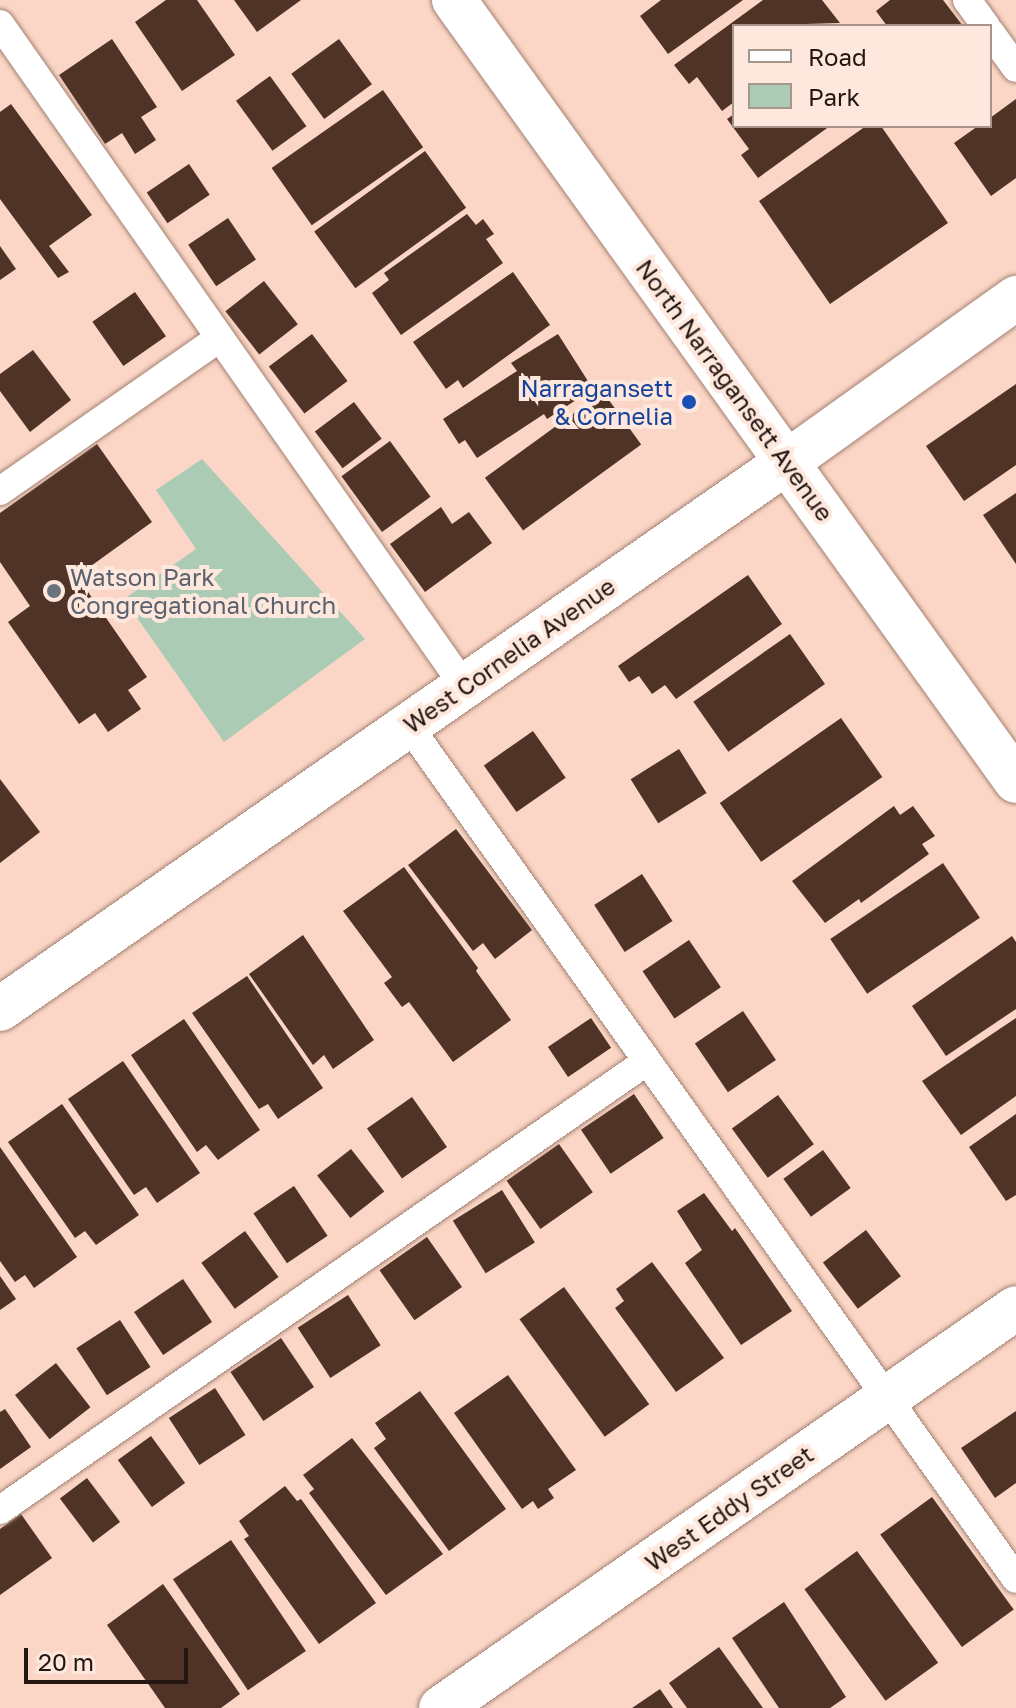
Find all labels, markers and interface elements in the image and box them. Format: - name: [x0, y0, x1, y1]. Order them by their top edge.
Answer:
- legend: [732, 24, 992, 128]
- text: Road: [808, 42, 867, 71]
- text: Park: [808, 82, 860, 111]
- street label: North Narragansett Avenue: [630, 254, 840, 526]
- place label: Narragansett & Cornelia: [520, 374, 673, 430]
- marker: Narragansett & Cornelia: [680, 393, 698, 411]
- place label: Watson Park Congregational Church: [70, 563, 336, 619]
- street label: West Cornelia Avenue: [398, 571, 620, 739]
- marker: Watson Park Congregational Church: [45, 582, 63, 600]
- street label: West Eddy Street: [639, 1439, 819, 1577]
- scale bar: [28, 1632, 192, 1682]
- text: 20 m: [38, 1647, 94, 1676]

